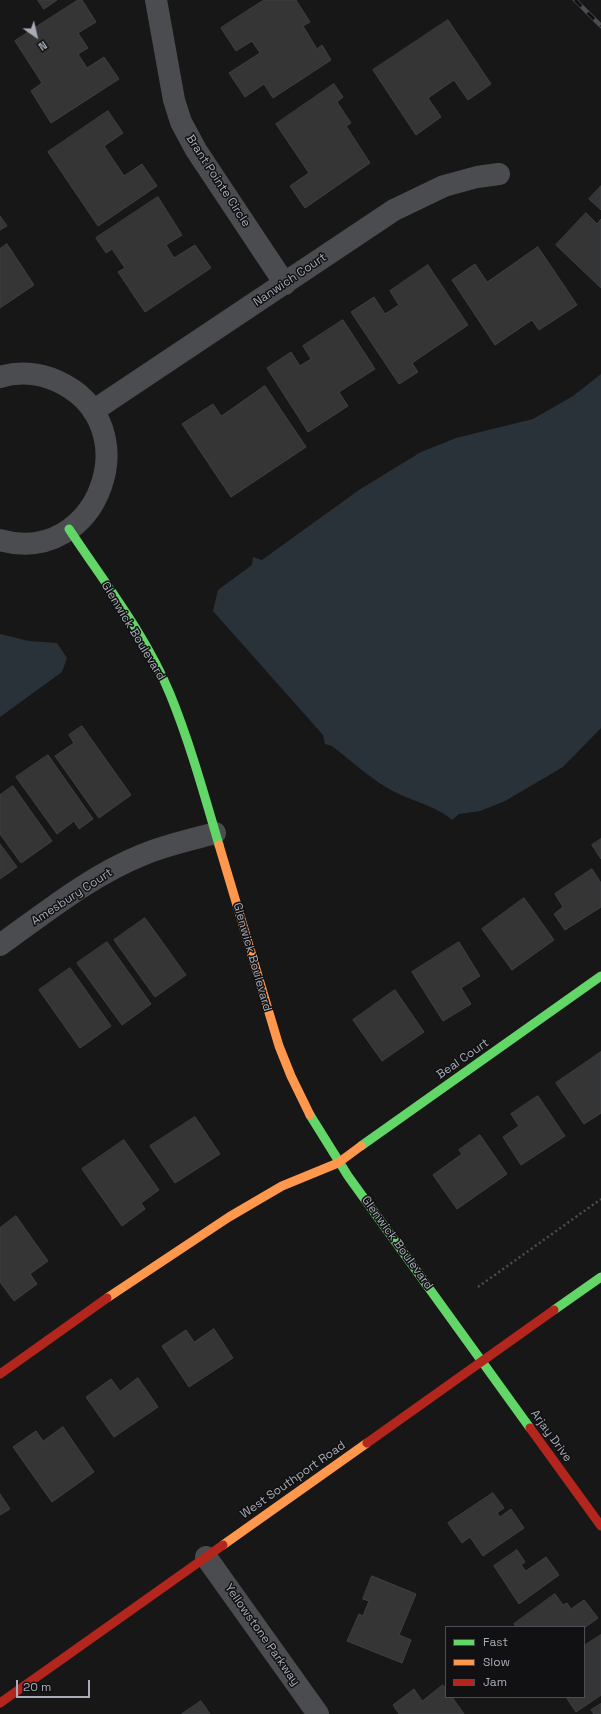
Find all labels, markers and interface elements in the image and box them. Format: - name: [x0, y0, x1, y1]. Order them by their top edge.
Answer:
- north arrow: [16, 16, 56, 56]
- text: N: [36, 38, 50, 54]
- street label: Brant Pointe Circle: [183, 132, 253, 230]
- street label: Nanwich Court: [251, 250, 329, 310]
- street label: Glenwick Boulevard: [98, 579, 168, 683]
- street label: Amesbury Court: [29, 865, 115, 929]
- street label: Glenwick Boulevard: [230, 901, 274, 1013]
- street label: Beal Court: [434, 1036, 492, 1082]
- street label: Glenwick Boulevard: [358, 1193, 436, 1293]
- street label: Arjay Drive: [527, 1407, 575, 1465]
- street label: West Southport Road: [238, 1438, 348, 1522]
- street label: Yellowstone Parkway: [221, 1581, 303, 1689]
- legend: [445, 1626, 585, 1698]
- text: Fast: [483, 1634, 508, 1650]
- text: Slow: [483, 1654, 510, 1670]
- scale bar: [18, 1672, 92, 1698]
- text: Jam: [483, 1674, 507, 1690]
- text: 20 m: [23, 1679, 51, 1695]

